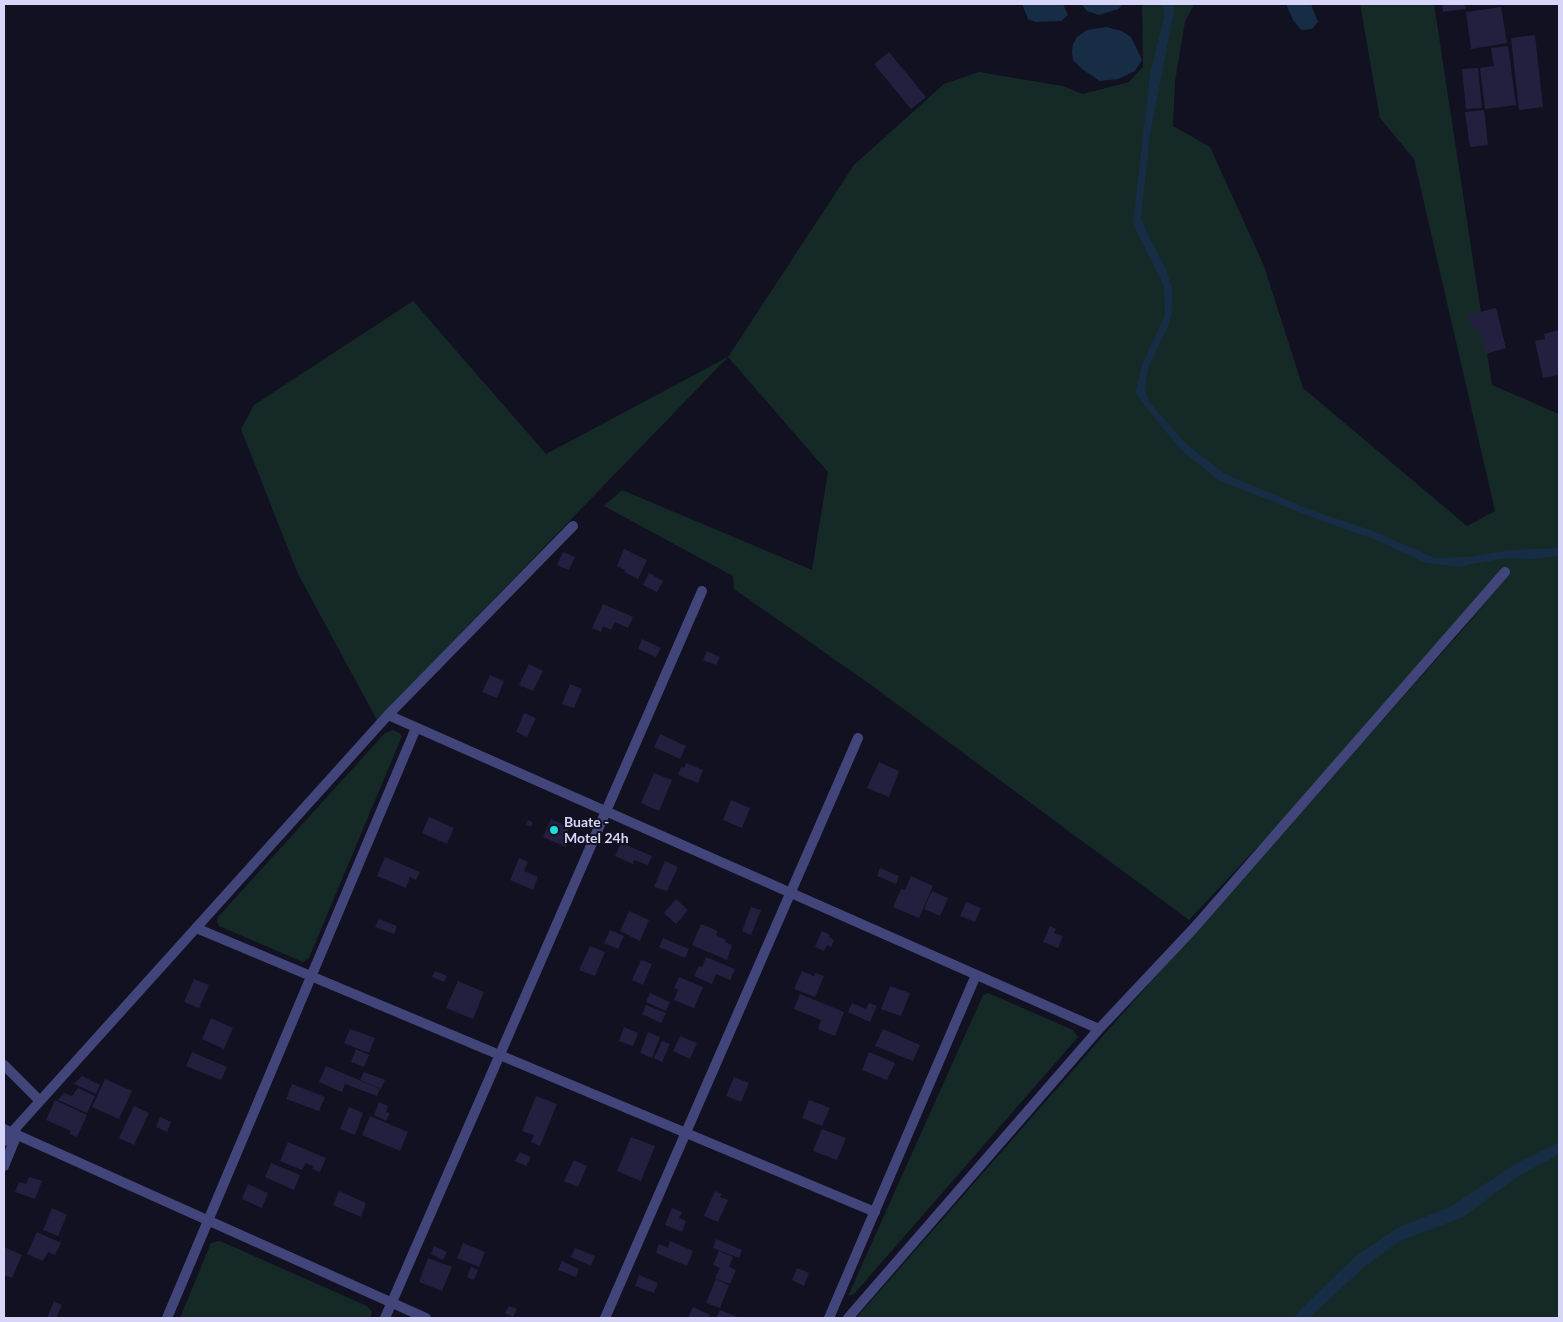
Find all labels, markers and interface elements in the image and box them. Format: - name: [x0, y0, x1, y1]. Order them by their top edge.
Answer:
- place label: Buate - Motel 24h: [564, 814, 629, 846]
- marker: Buate - Motel 24h: [548, 824, 560, 836]

